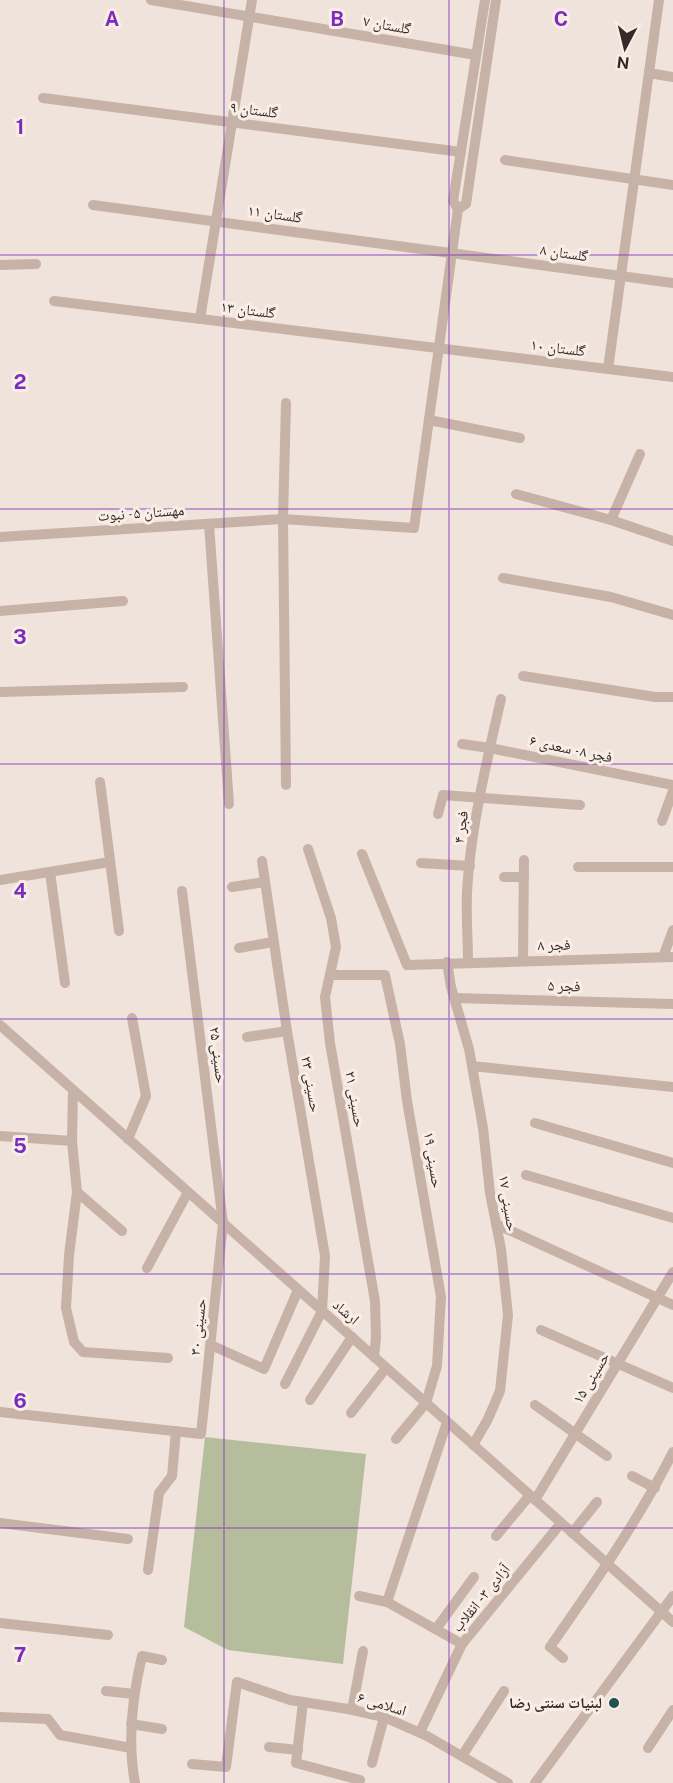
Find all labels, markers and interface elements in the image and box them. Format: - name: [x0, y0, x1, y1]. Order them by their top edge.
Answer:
- text: A: [105, 7, 119, 31]
- text: B: [330, 7, 344, 31]
- text: C: [554, 7, 568, 31]
- street label: گلستان ۷: [362, 12, 413, 39]
- north arrow: [595, 18, 655, 78]
- text: N: [616, 52, 631, 73]
- street label: گلستان ۹: [229, 98, 279, 123]
- text: 1: [16, 115, 24, 139]
- street label: گلستان ۱۱: [246, 201, 304, 228]
- street label: گلستان ۸: [539, 241, 589, 266]
- street label: گلستان ۱۳: [220, 298, 277, 323]
- street label: گلستان ۱۰: [530, 336, 587, 361]
- text: 2: [14, 370, 26, 394]
- street label: مهستان ۵ - نبوت: [97, 501, 185, 526]
- text: 3: [13, 625, 27, 649]
- street label: فجر ۸ - سعدی ۶: [528, 731, 614, 768]
- street label: فجر ۴: [450, 810, 472, 844]
- text: 4: [13, 879, 27, 903]
- street label: فجر ۸: [537, 936, 571, 954]
- street label: فجر ۵: [547, 976, 581, 996]
- street label: حسینی ۲۵: [205, 1026, 230, 1085]
- street label: حسینی ۲۳: [296, 1055, 325, 1114]
- street label: حسینی ۲۱: [340, 1070, 369, 1129]
- street label: حسینی ۱۹: [419, 1131, 446, 1190]
- text: 5: [13, 1134, 27, 1158]
- street label: حسینی ۱۷: [494, 1174, 521, 1233]
- street label: ارشاد: [329, 1296, 363, 1328]
- street label: حسینی ۳۰: [186, 1297, 211, 1356]
- street label: حسینی ۱۵: [569, 1349, 614, 1407]
- text: 6: [13, 1389, 27, 1413]
- street label: آزادی ۳ - انقلاب: [448, 1560, 515, 1636]
- text: 7: [14, 1643, 26, 1667]
- street label: اسلامی ۶: [355, 1688, 409, 1721]
- place label: لبنیات سنتی رضا: [509, 1694, 602, 1712]
- marker: لبنیات سنتی رضا: [607, 1696, 621, 1710]

